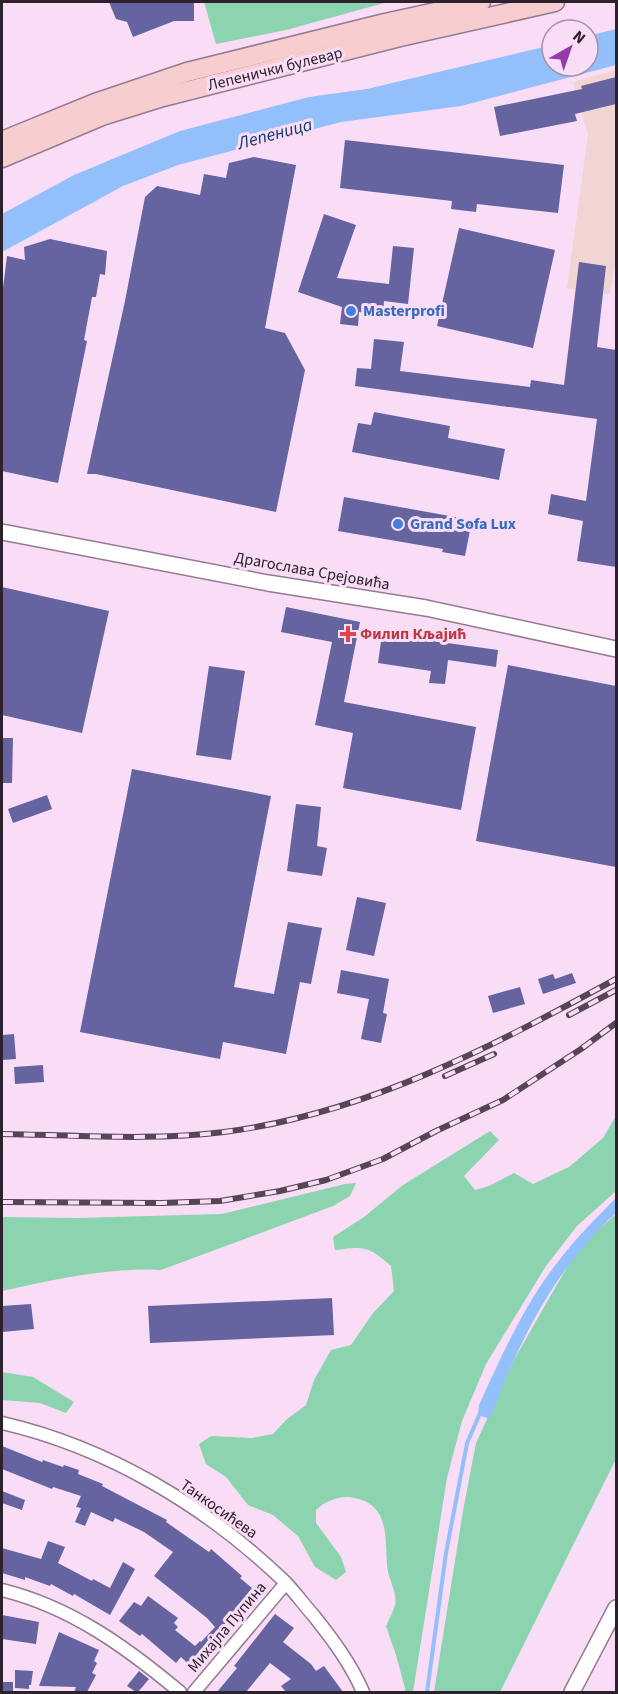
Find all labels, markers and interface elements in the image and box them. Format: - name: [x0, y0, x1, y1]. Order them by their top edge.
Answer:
- north arrow: [540, 18, 600, 78]
- text: N: [568, 25, 590, 49]
- street label: Лепенички булевар: [205, 42, 345, 96]
- water label: Лепеница: [234, 112, 315, 156]
- place label: Masterprofi: [363, 300, 445, 322]
- marker: Masterprofi: [344, 304, 358, 318]
- place label: Grand Sofa Lux: [410, 513, 516, 535]
- marker: Grand Sofa Lux: [391, 517, 405, 531]
- street label: Драгослава Срејовића: [232, 546, 392, 596]
- place label: Филип Кљајић: [360, 623, 466, 645]
- marker: Филип Кљајић: [341, 627, 355, 641]
- street label: Танкосићева: [176, 1474, 262, 1544]
- street label: Михајла Пупина: [183, 1577, 271, 1677]

